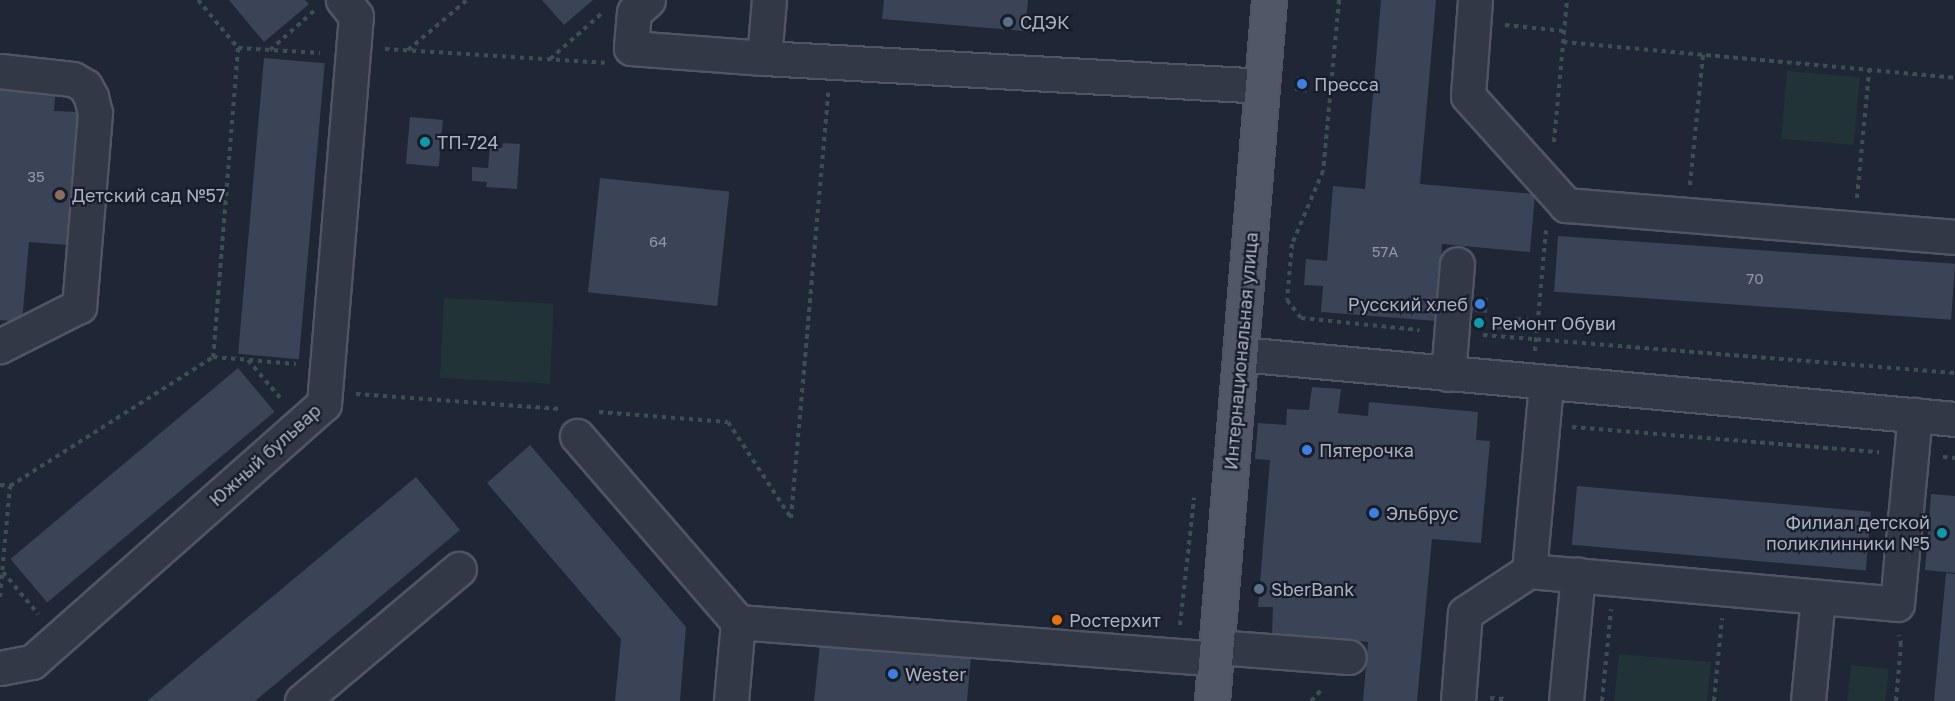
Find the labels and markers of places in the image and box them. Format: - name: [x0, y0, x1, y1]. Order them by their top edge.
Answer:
- place label: СДЭК: [1020, 11, 1069, 33]
- marker: СДЭК: [1001, 15, 1015, 29]
- place label: Пресса: [1314, 73, 1379, 95]
- marker: Пресса: [1295, 77, 1309, 91]
- place label: ТП-724: [437, 131, 498, 153]
- marker: ТП-724: [418, 135, 432, 149]
- place label: Детский сад №57: [72, 184, 226, 206]
- marker: Детский сад №57: [53, 188, 67, 202]
- place label: Русский хлеб: [1348, 293, 1468, 315]
- marker: Русский хлеб: [1473, 297, 1487, 311]
- place label: Ремонт Обуви: [1491, 312, 1616, 334]
- marker: Ремонт Обуви: [1472, 316, 1486, 330]
- place label: Пятерочка: [1319, 439, 1414, 461]
- marker: Пятерочка: [1300, 443, 1314, 457]
- place label: Эльбрус: [1386, 502, 1459, 524]
- marker: Эльбрус: [1367, 506, 1381, 520]
- place label: Филиал детской поликлинники №5: [1766, 512, 1930, 554]
- marker: Филиал детской поликлинники №5: [1935, 526, 1949, 540]
- place label: SberBank: [1271, 578, 1355, 600]
- marker: SberBank: [1252, 582, 1266, 596]
- place label: Ростерхит: [1069, 609, 1161, 631]
- marker: Ростерхит: [1050, 613, 1064, 627]
- place label: Wester: [905, 663, 966, 685]
- marker: Wester: [886, 667, 900, 681]

